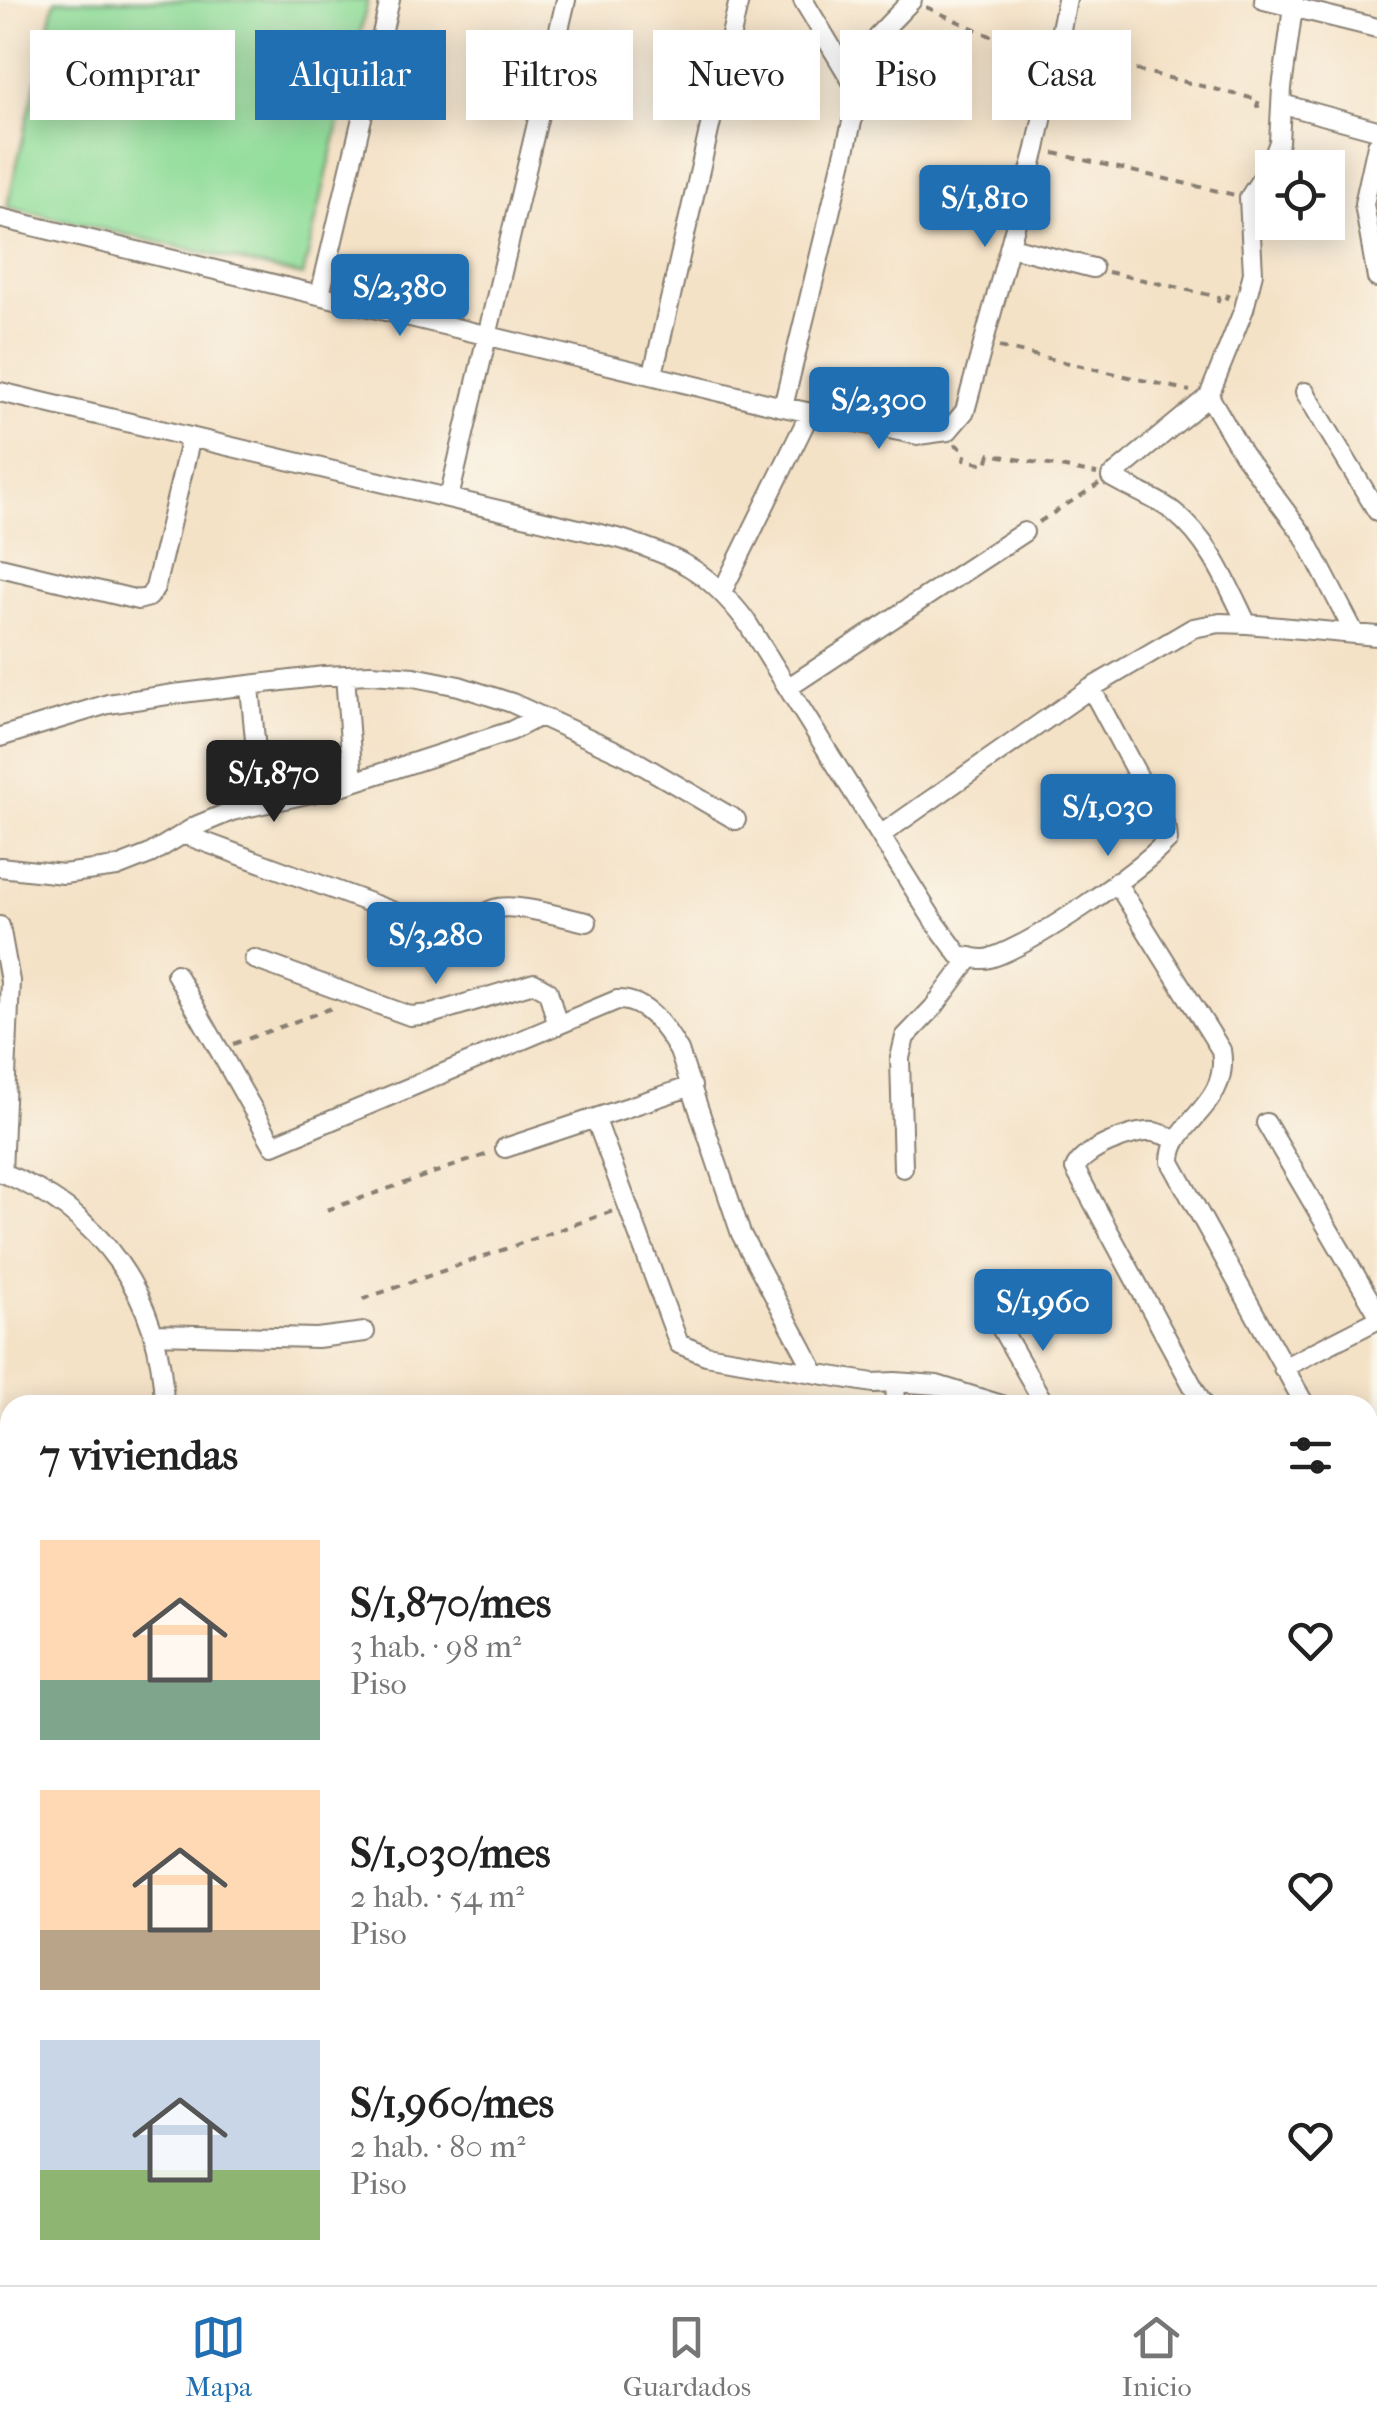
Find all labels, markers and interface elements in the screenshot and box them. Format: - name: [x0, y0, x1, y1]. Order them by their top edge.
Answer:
- chip: Comprar: [30, 30, 235, 120]
- chip: Alquilar: [255, 30, 446, 120]
- chip: Filtros: [466, 30, 633, 120]
- chip: Nuevo: [653, 30, 820, 120]
- chip: Piso: [840, 30, 972, 120]
- chip: Casa: [992, 30, 1131, 120]
- map controls: [1255, 150, 1345, 240]
- button: locate: [1255, 150, 1345, 240]
- pin: S/1,810: [893, 165, 1077, 250]
- text: S/1,810: [941, 179, 1029, 216]
- pin: S/2,380: [308, 254, 492, 339]
- text: S/2,380: [353, 268, 447, 305]
- pin: S/2,300: [787, 367, 971, 452]
- text: S/2,300: [831, 381, 927, 418]
- pin: S/1,870: [182, 740, 366, 825]
- text: S/1,870: [228, 754, 320, 791]
- pin: S/1,030: [1016, 774, 1200, 859]
- text: S/1,030: [1063, 788, 1153, 825]
- pin: S/3,280: [344, 902, 528, 987]
- text: S/3,280: [389, 916, 483, 953]
- pin: S/1,960: [951, 1269, 1135, 1354]
- text: S/1,960: [996, 1283, 1090, 1320]
- icon: filters: [1283, 1428, 1338, 1483]
- text: 7 viviendas: [40, 1431, 238, 1480]
- text: S/1,870/mes: [350, 1579, 551, 1628]
- icon: home: [120, 1580, 240, 1700]
- icon: heart: [1283, 1613, 1338, 1668]
- text: 3 hab. · 98 m²: [350, 1628, 521, 1665]
- text: Piso: [350, 1665, 407, 1702]
- text: S/1,030/mes: [350, 1829, 550, 1878]
- icon: home: [120, 1830, 240, 1950]
- icon: heart: [1283, 1863, 1338, 1918]
- text: 2 hab. · 54 m²: [350, 1878, 524, 1915]
- text: Piso: [350, 1915, 407, 1952]
- text: S/1,960/mes: [350, 2079, 554, 2128]
- icon: home: [120, 2080, 240, 2200]
- icon: heart: [1283, 2113, 1338, 2168]
- text: 2 hab. · 80 m²: [350, 2128, 525, 2165]
- text: Piso: [350, 2165, 407, 2202]
- tab: Mapa: [185, 2310, 252, 2403]
- tab: Guardados: [623, 2310, 751, 2403]
- tab: Inicio: [1122, 2310, 1192, 2403]

